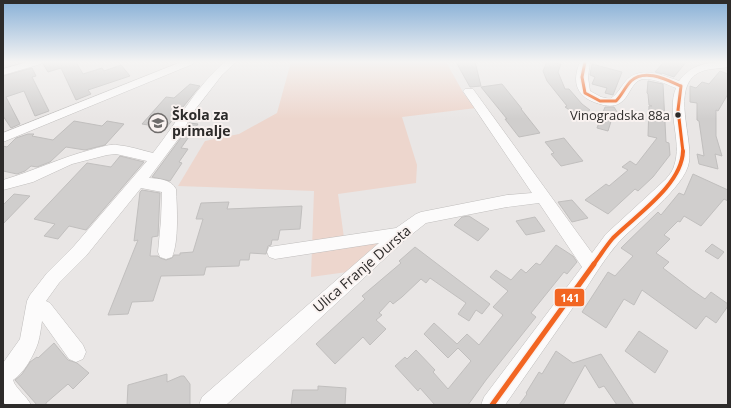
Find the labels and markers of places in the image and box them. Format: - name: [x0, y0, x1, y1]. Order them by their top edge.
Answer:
- place label: Škola za primalje: [172, 105, 231, 140]
- place label: Vinogradska 88a: [570, 106, 670, 124]
- marker: Vinogradska 88a: [673, 110, 683, 120]
- school or university icon: Škola za primalje: [147, 112, 169, 134]

